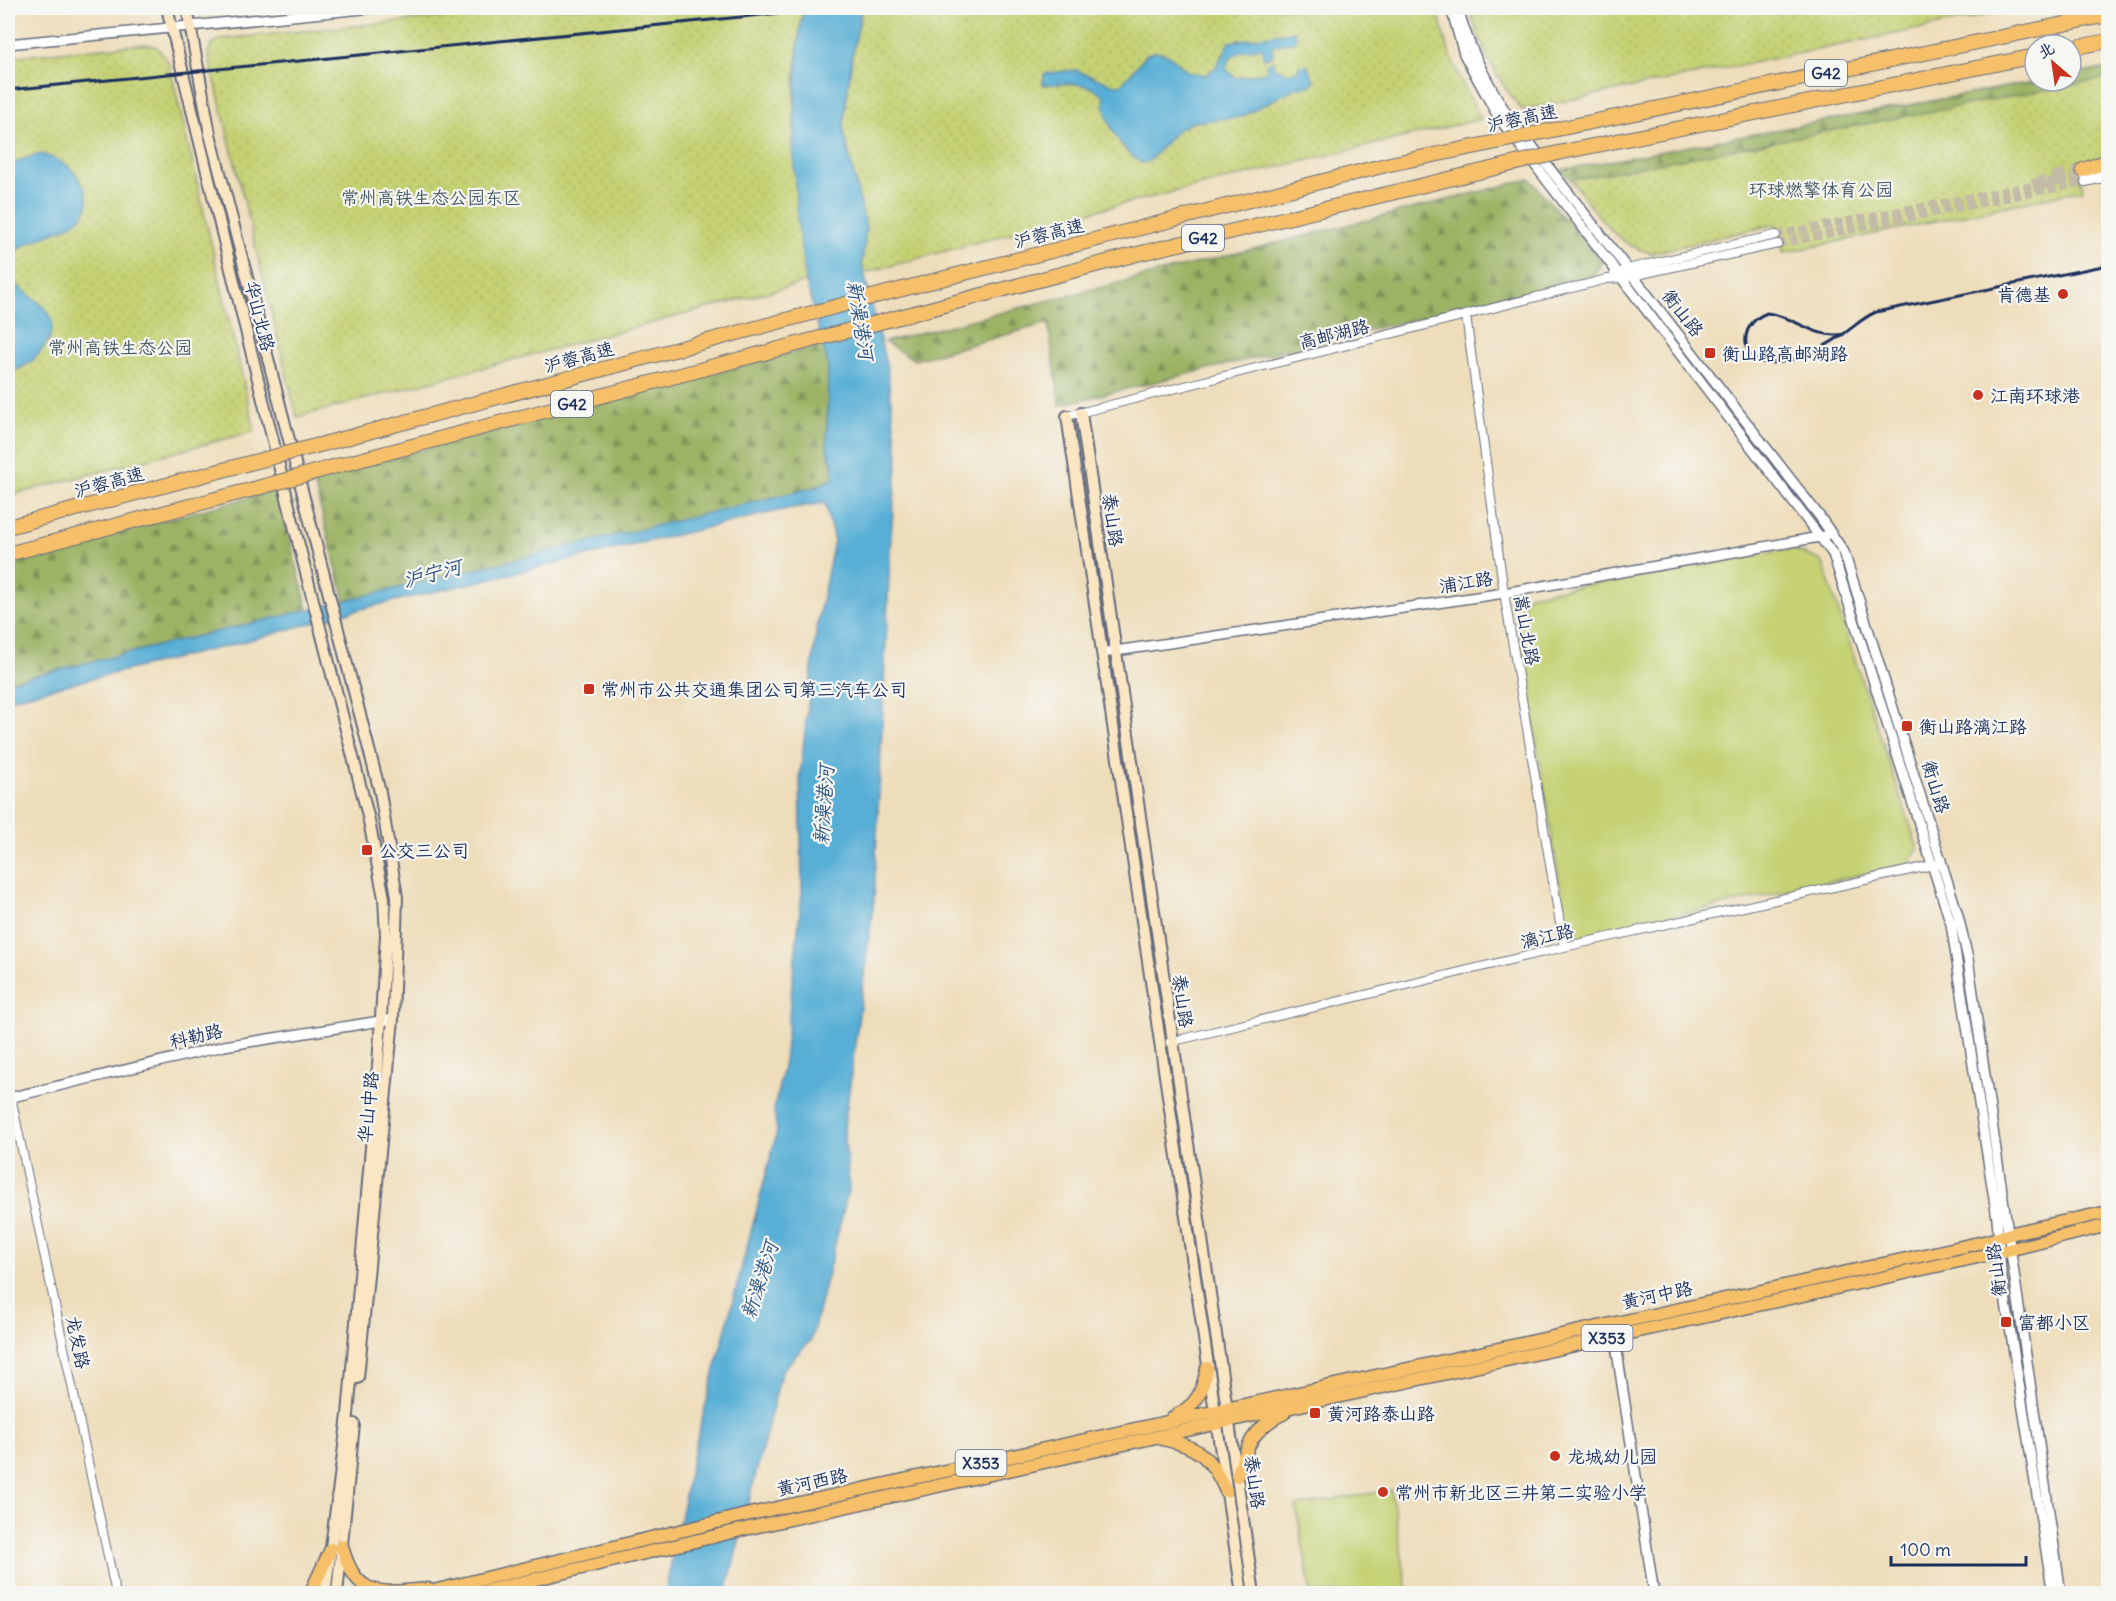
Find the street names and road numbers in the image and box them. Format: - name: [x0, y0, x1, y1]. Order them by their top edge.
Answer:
- road number: G42: [1805, 60, 1847, 86]
- street label: 沪蓉高速: [1484, 99, 1560, 137]
- street label: 沪蓉高速: [1011, 213, 1087, 253]
- road number: G42: [1182, 225, 1224, 251]
- street label: 华山北路: [240, 278, 280, 354]
- street label: 衡山路: [1657, 285, 1709, 341]
- street label: 高邮湖路: [1296, 314, 1372, 354]
- street label: 沪蓉高速: [541, 337, 617, 377]
- road number: G42: [551, 391, 593, 417]
- street label: 沪蓉高速: [71, 462, 147, 502]
- street label: 泰山路: [1098, 492, 1128, 548]
- street label: 浦江路: [1438, 566, 1494, 598]
- street label: 嵩山北路: [1509, 593, 1545, 667]
- street label: 衡山路: [1917, 758, 1955, 816]
- street label: 漓江路: [1518, 919, 1576, 953]
- street label: 泰山路: [1168, 973, 1198, 1029]
- street label: 科勒路: [167, 1019, 225, 1053]
- street label: 华山中路: [353, 1070, 383, 1144]
- street label: 衡山路: [1981, 1242, 2011, 1298]
- street label: 黄河中路: [1619, 1276, 1695, 1314]
- street label: 龙发路: [61, 1313, 95, 1371]
- road number: X353: [1582, 1325, 1632, 1351]
- road number: X353: [956, 1450, 1006, 1476]
- street label: 泰山路: [1240, 1454, 1270, 1510]
- street label: 黄河西路: [774, 1463, 850, 1501]

